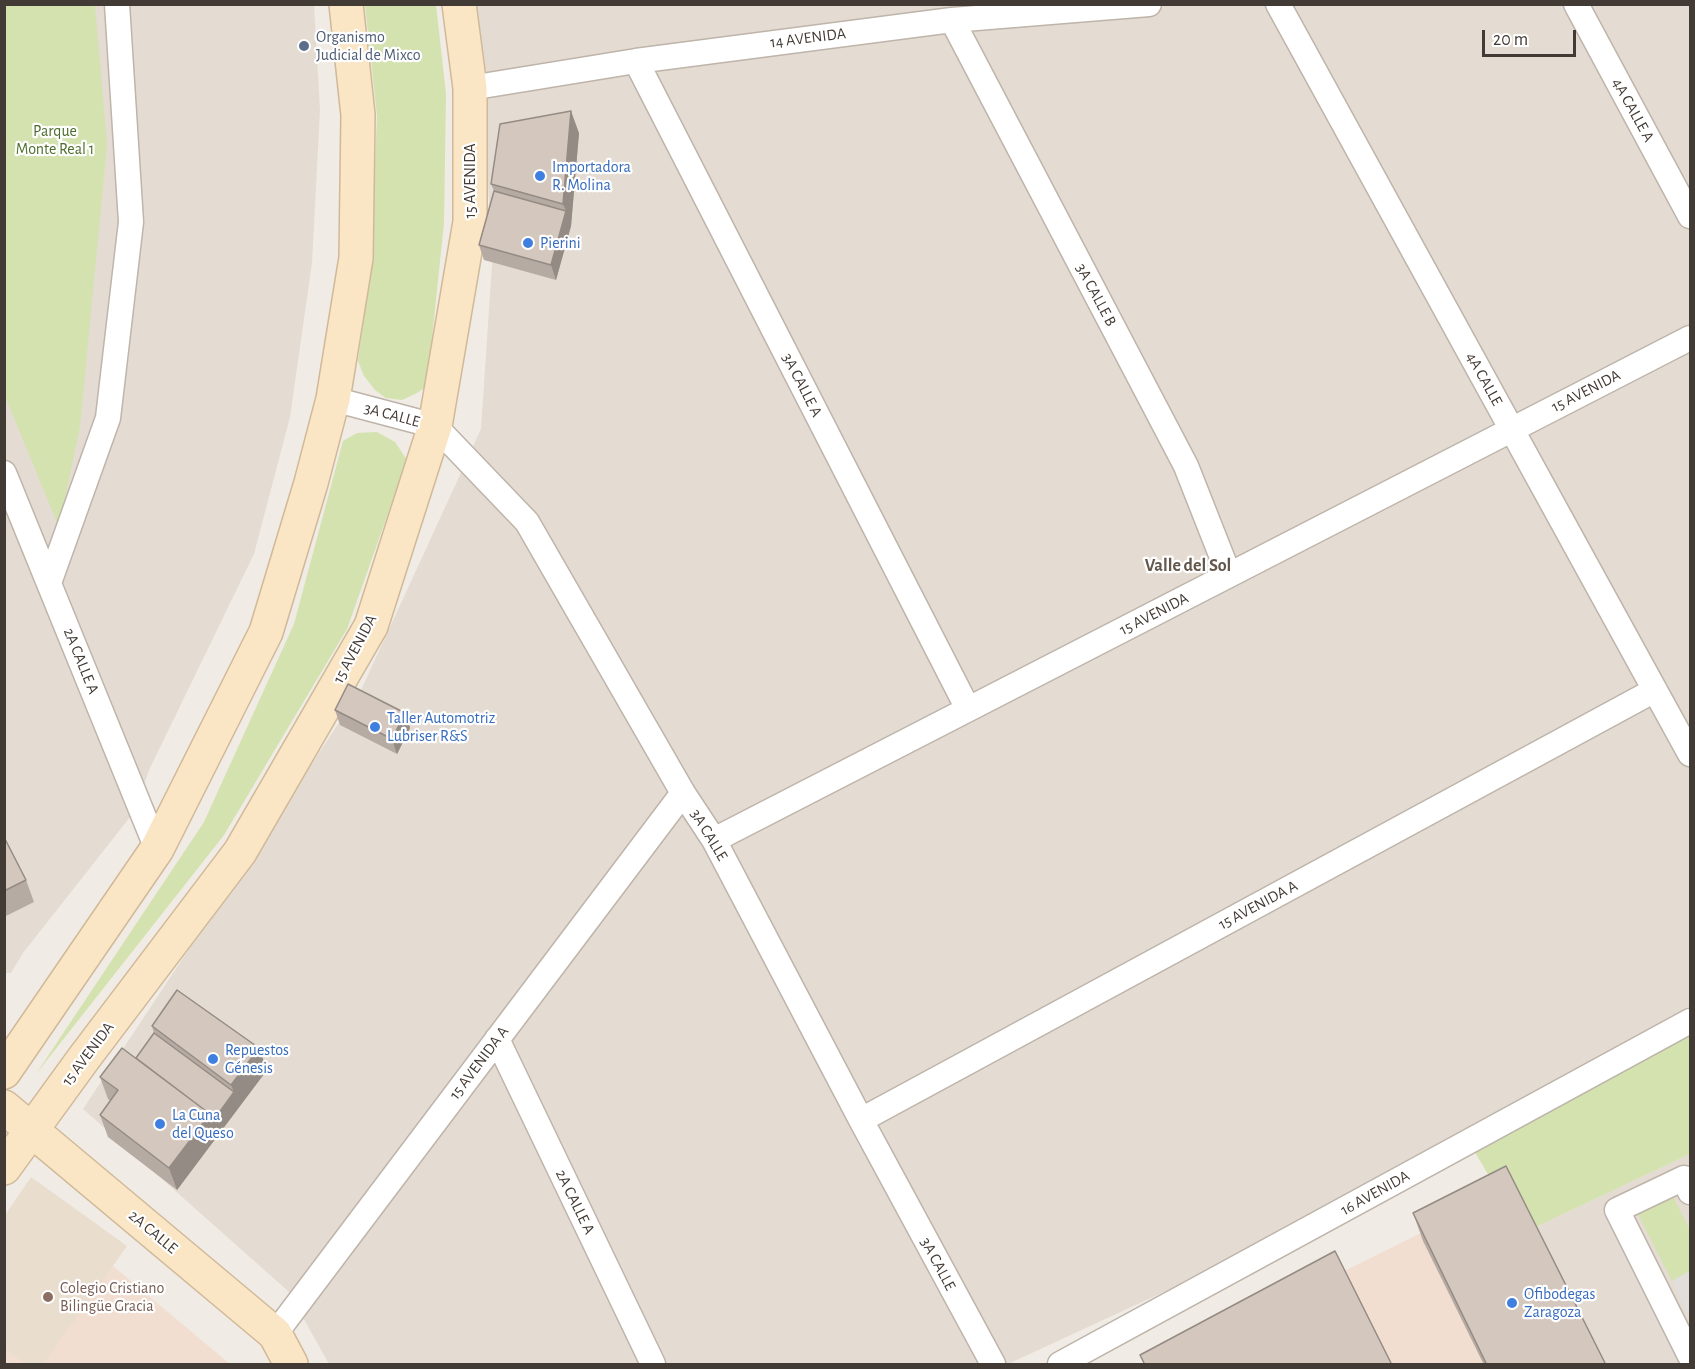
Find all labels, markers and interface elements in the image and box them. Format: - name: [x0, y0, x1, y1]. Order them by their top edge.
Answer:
- scale bar: [1485, 18, 1580, 56]
- street label: 14 AVENIDA: [769, 24, 847, 52]
- place label: Organismo Judicial de Mixco: [316, 27, 421, 65]
- text: 20 m: [1493, 31, 1528, 49]
- marker: Organismo Judicial de Mixco: [297, 39, 311, 53]
- street label: 4A CALLE A: [1608, 75, 1658, 145]
- park label: Parque Monte Real 1: [16, 121, 94, 159]
- street label: 15 AVENIDA: [460, 143, 480, 219]
- place label: Importadora R. Molina: [552, 157, 631, 195]
- marker: Importadora R. Molina: [533, 169, 547, 183]
- place label: Pierini: [540, 233, 581, 253]
- marker: Pierini: [521, 236, 535, 250]
- street label: 3A CALLE B: [1071, 260, 1121, 330]
- street label: 4A CALLE: [1462, 349, 1506, 409]
- street label: 3A CALLE A: [778, 350, 826, 420]
- street label: 15 AVENIDA: [1548, 365, 1624, 417]
- street label: 3A CALLE: [362, 398, 422, 432]
- district label: Valle del Sol: [1145, 555, 1231, 577]
- street label: 15 AVENIDA: [1116, 588, 1192, 640]
- street label: 15 AVENIDA: [329, 611, 381, 687]
- street label: 2A CALLE A: [59, 625, 103, 697]
- place label: Taller Automotriz Lubriser R&S: [387, 708, 495, 746]
- marker: Taller Automotriz Lubriser R&S: [368, 720, 382, 734]
- street label: 3A CALLE: [686, 806, 732, 864]
- street label: 15 AVENIDA A: [1215, 876, 1301, 934]
- street label: 15 AVENIDA: [58, 1018, 118, 1090]
- street label: 15 AVENIDA A: [445, 1023, 513, 1103]
- place label: Repuestos Génesis: [225, 1040, 289, 1078]
- marker: Repuestos Génesis: [206, 1052, 220, 1066]
- place label: La Cuna del Queso: [172, 1105, 234, 1143]
- marker: La Cuna del Queso: [153, 1117, 167, 1131]
- street label: 2A CALLE A: [551, 1166, 599, 1238]
- street label: 16 AVENIDA: [1337, 1166, 1413, 1220]
- street label: 2A CALLE: [125, 1206, 181, 1258]
- street label: 3A CALLE: [916, 1234, 960, 1294]
- place label: Colegio Cristiano Bilingüe Gracia: [60, 1278, 164, 1316]
- place label: Ofibodegas Zaragoza: [1524, 1284, 1596, 1322]
- marker: Colegio Cristiano Bilingüe Gracia: [41, 1290, 55, 1304]
- marker: Ofibodegas Zaragoza: [1505, 1296, 1519, 1310]

